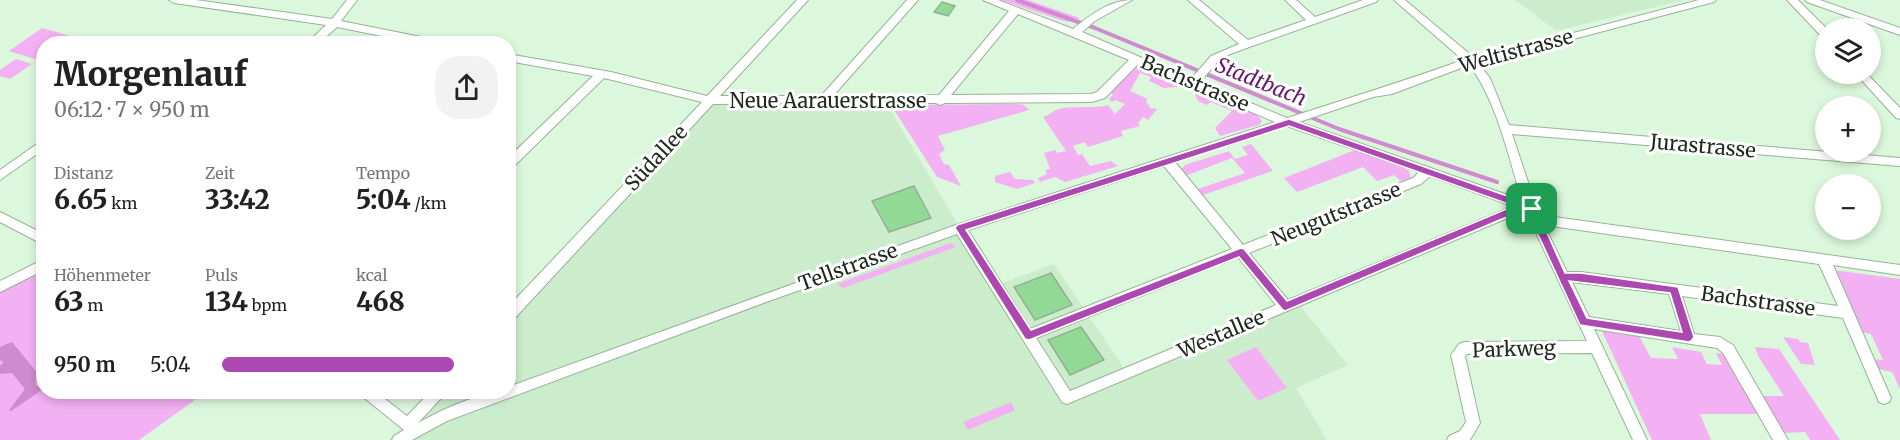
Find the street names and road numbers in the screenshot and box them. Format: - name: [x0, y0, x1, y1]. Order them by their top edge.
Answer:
- street label: Weltistrasse: [1455, 23, 1576, 78]
- street label: Bachstrasse: [1137, 49, 1253, 117]
- street label: Neue Aarauerstrasse: [730, 88, 926, 113]
- street label: Südallee: [619, 120, 692, 196]
- street label: Jurastrasse: [1648, 128, 1757, 163]
- street label: Neugutstrasse: [1267, 176, 1404, 251]
- street label: Tellstrasse: [795, 237, 901, 296]
- street label: Bachstrasse: [1699, 280, 1817, 321]
- street label: Westallee: [1173, 304, 1268, 363]
- street label: Parkweg: [1472, 335, 1556, 362]

